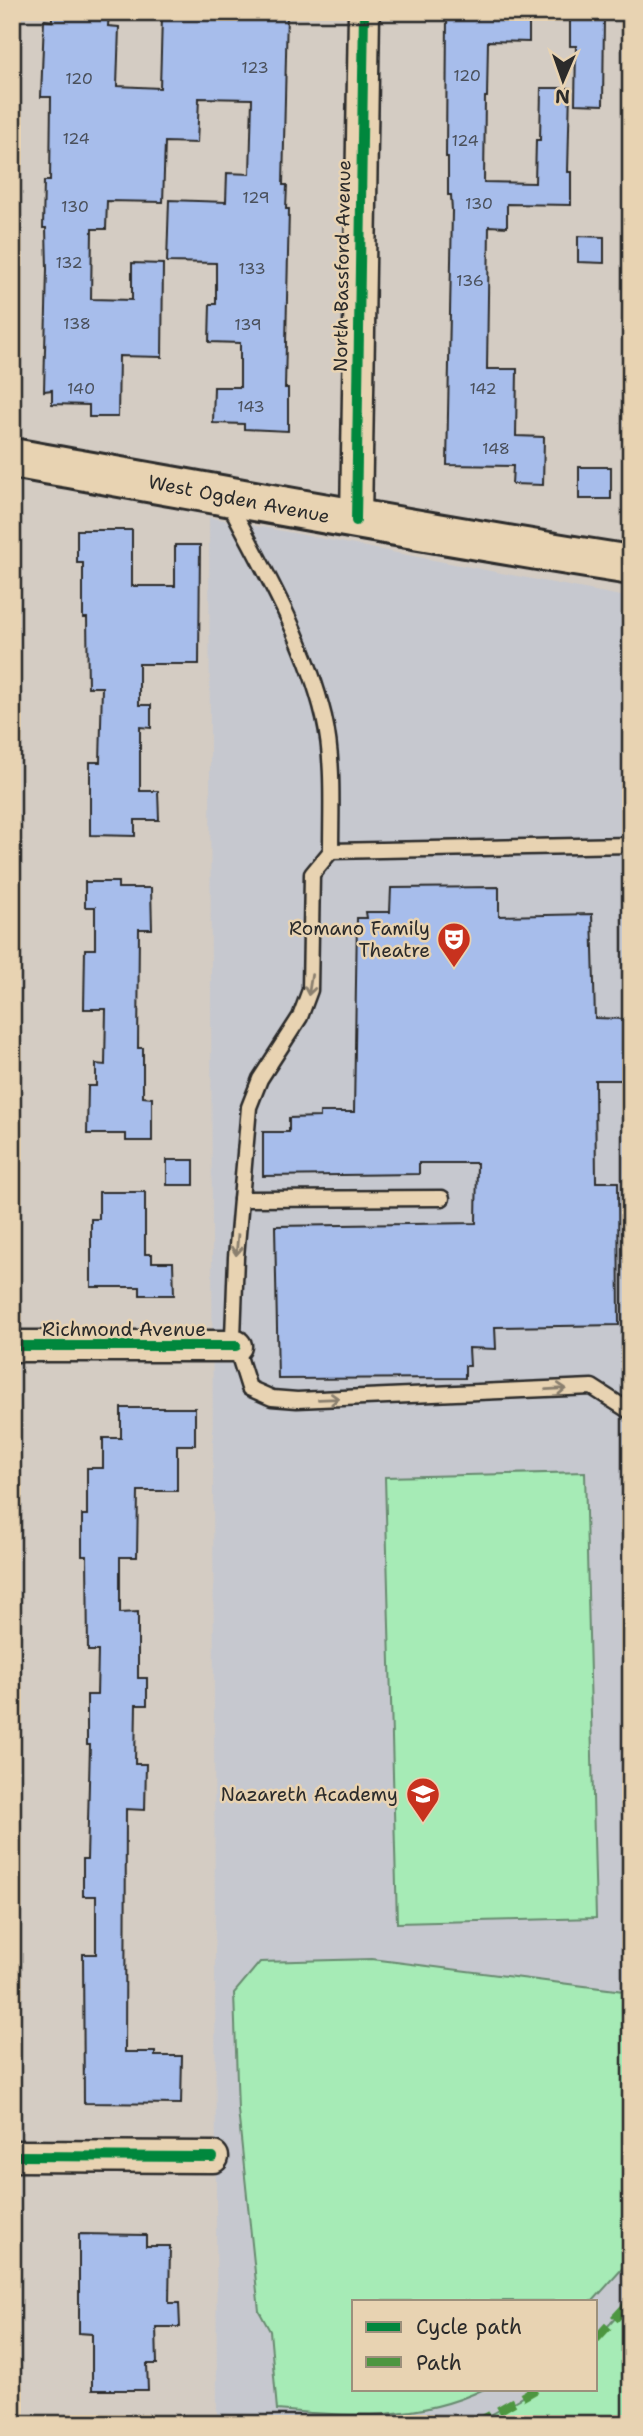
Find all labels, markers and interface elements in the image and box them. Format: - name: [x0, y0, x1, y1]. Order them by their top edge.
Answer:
- north arrow: [528, 46, 598, 116]
- house number: 123: [241, 57, 269, 78]
- house number: 120: [453, 65, 481, 86]
- house number: 120: [65, 68, 93, 89]
- text: N: [554, 84, 570, 109]
- house number: 124: [62, 128, 90, 149]
- house number: 124: [451, 130, 479, 151]
- street label: North Bassford Avenue: [328, 160, 356, 372]
- house number: 129: [242, 187, 270, 208]
- house number: 130: [465, 193, 493, 214]
- house number: 130: [61, 196, 89, 217]
- house number: 132: [55, 252, 83, 273]
- house number: 133: [238, 258, 266, 279]
- house number: 136: [456, 270, 484, 291]
- house number: 138: [63, 313, 91, 334]
- house number: 139: [234, 314, 262, 335]
- house number: 140: [67, 378, 95, 399]
- house number: 142: [469, 378, 497, 399]
- house number: 143: [237, 396, 265, 417]
- house number: 148: [482, 438, 510, 459]
- street label: West Ogden Avenue: [146, 469, 332, 529]
- place label: Romano Family Theatre: [289, 916, 430, 963]
- theatre icon: Romano Family Theatre: [435, 920, 473, 969]
- one-way arrow: [303, 973, 316, 996]
- one-way arrow: [230, 1234, 243, 1256]
- street label: Richmond Avenue: [42, 1317, 206, 1342]
- one-way arrow: [545, 1382, 568, 1395]
- one-way arrow: [317, 1392, 340, 1406]
- school or university icon: Nazareth Academy: [404, 1775, 442, 1824]
- place label: Nazareth Academy: [220, 1782, 398, 1807]
- legend: [352, 2300, 598, 2390]
- text: Cycle path: [416, 2313, 522, 2341]
- text: Path: [416, 2349, 462, 2377]

